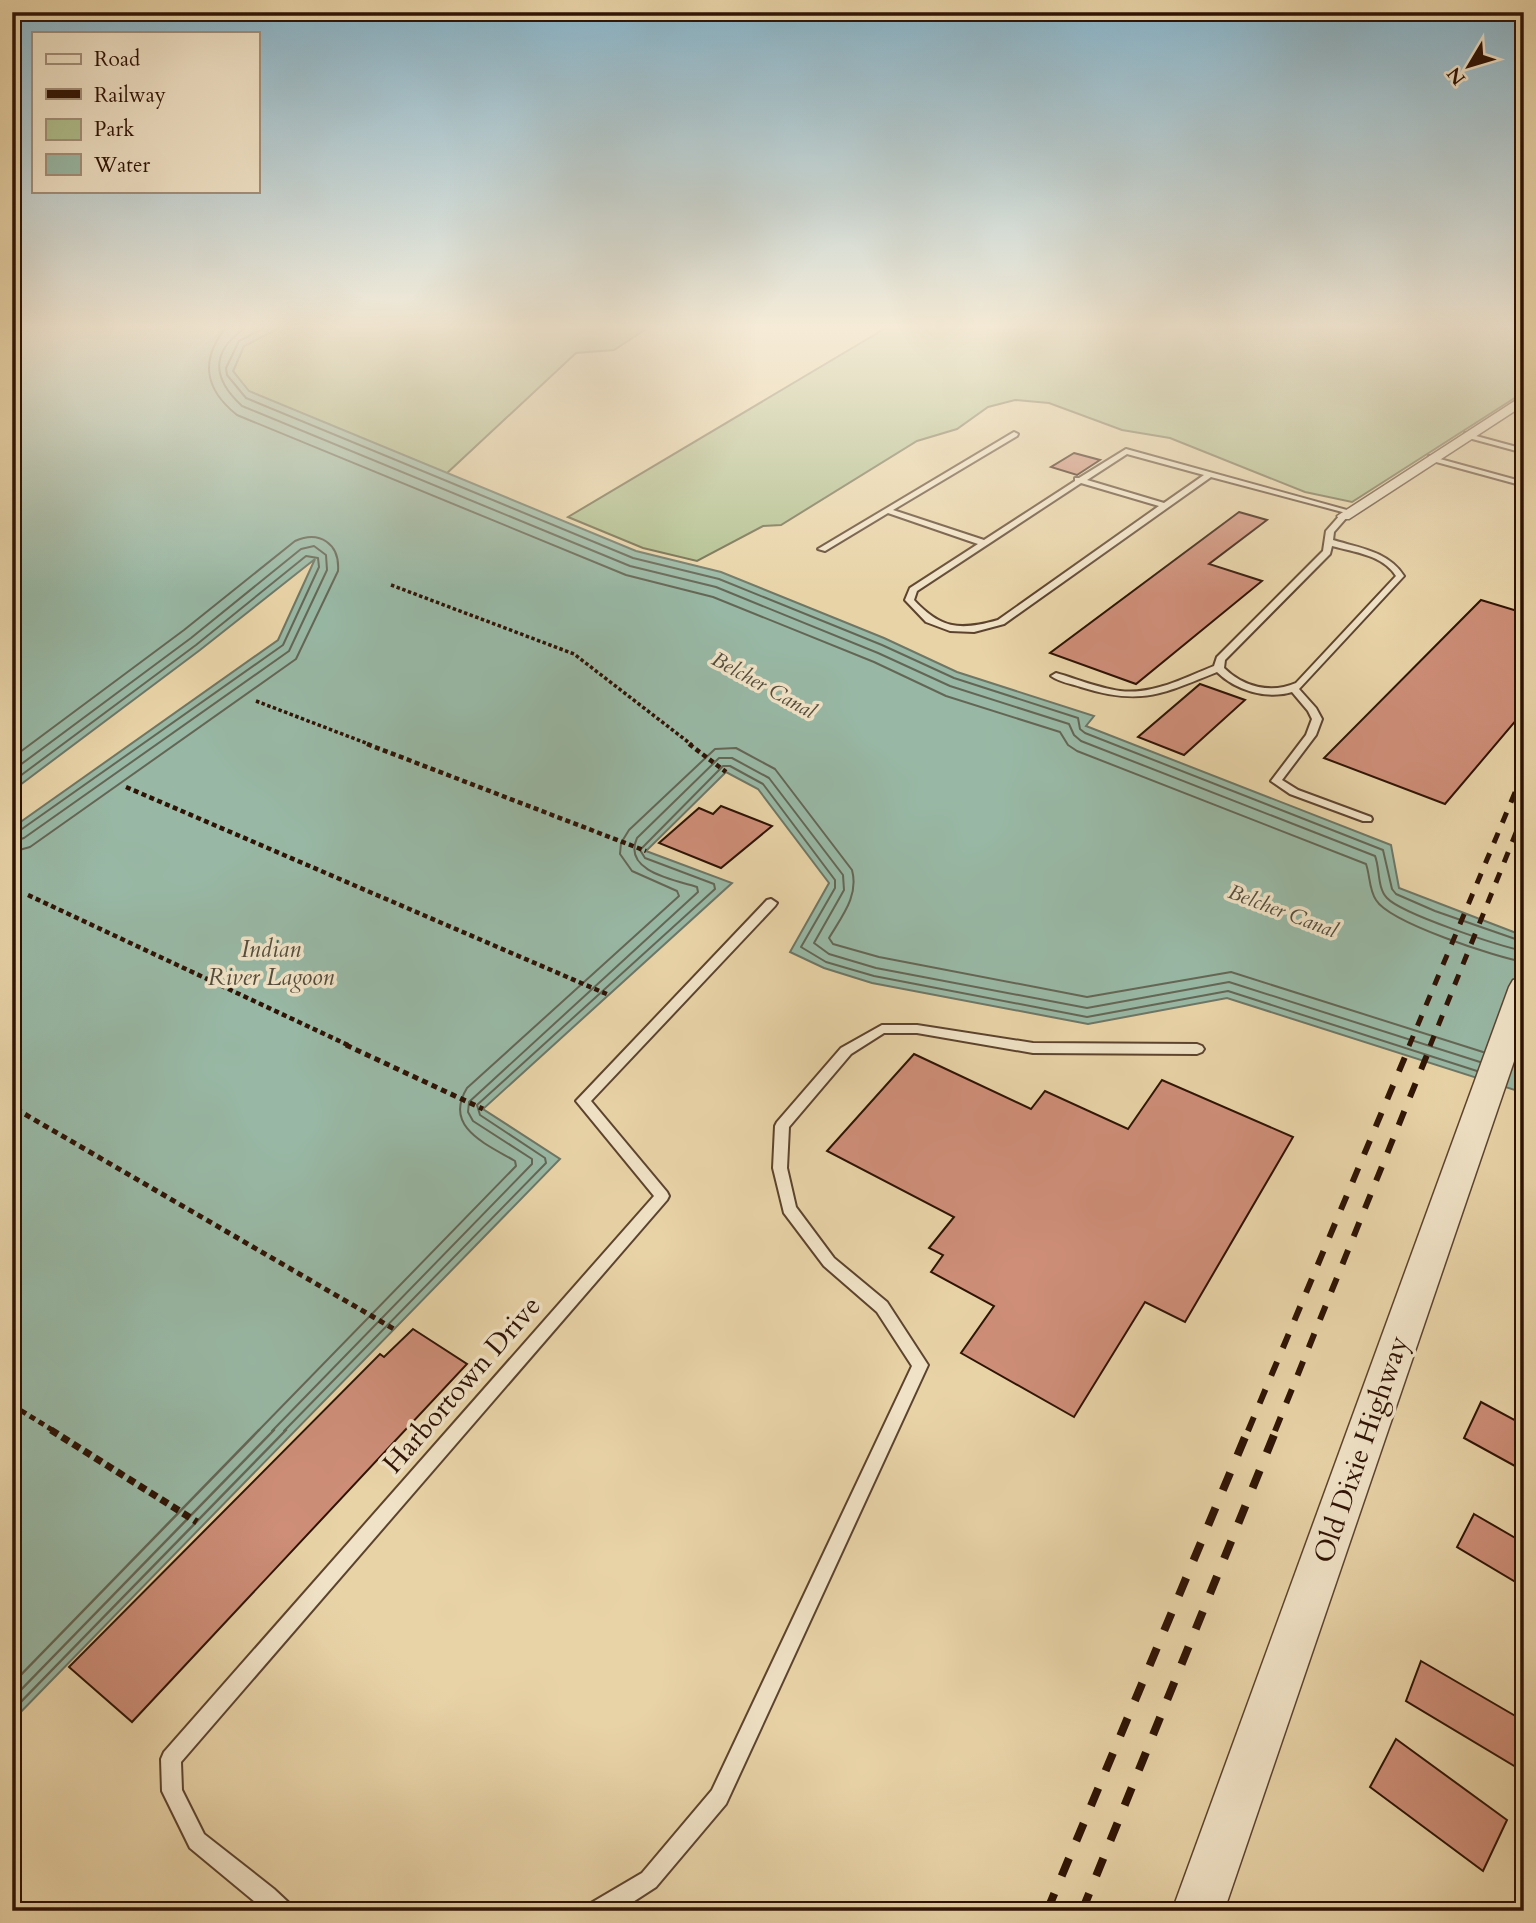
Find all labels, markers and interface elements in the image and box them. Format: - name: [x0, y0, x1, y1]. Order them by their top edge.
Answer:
- legend: [32, 32, 259, 192]
- north arrow: [1434, 32, 1504, 102]
- text: Road: [94, 45, 140, 74]
- text: N: [1441, 61, 1472, 90]
- text: Railway: [94, 81, 166, 110]
- text: Park: [94, 115, 135, 144]
- text: Water: [93, 151, 150, 180]
- water label: Belcher Canal: [706, 645, 822, 727]
- water label: Belcher Canal: [1224, 877, 1343, 946]
- water label: Indian River Lagoon: [208, 933, 335, 994]
- street label: Harbortown Drive: [374, 1288, 549, 1482]
- street label: Old Dixie Highway: [1304, 1330, 1418, 1568]

